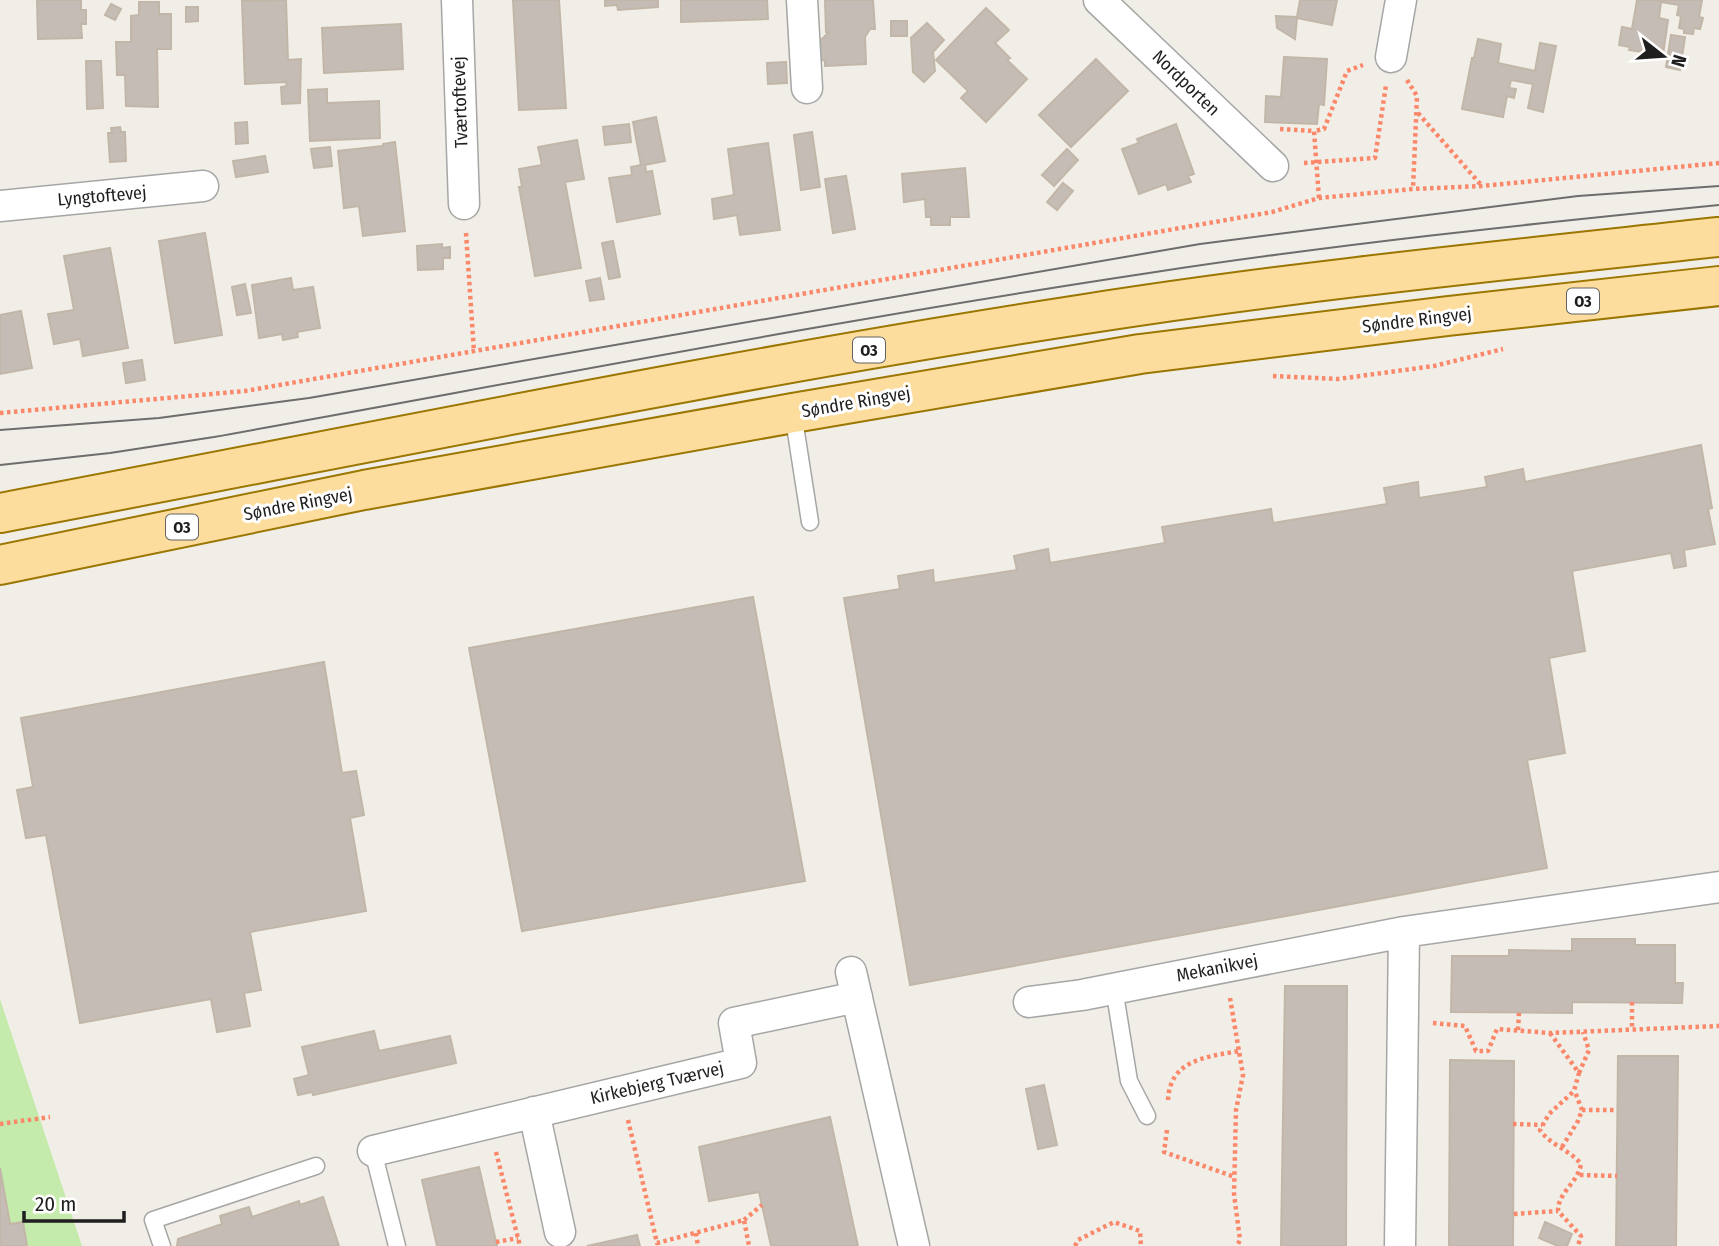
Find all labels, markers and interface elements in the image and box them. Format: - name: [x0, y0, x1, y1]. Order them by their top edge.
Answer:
- north arrow: [1628, 21, 1698, 91]
- street label: Nordporten: [1148, 46, 1224, 120]
- text: N: [1666, 52, 1691, 70]
- street label: Tværtoftevej: [447, 56, 473, 148]
- street label: Lyngtoftevej: [57, 181, 147, 211]
- road number: O3: [1567, 288, 1599, 314]
- street label: Søndre Ringvej: [1361, 302, 1473, 338]
- road number: O3: [853, 338, 885, 362]
- street label: Søndre Ringvej: [800, 382, 912, 422]
- street label: Søndre Ringvej: [242, 483, 354, 525]
- road number: O3: [166, 514, 198, 540]
- street label: Mekanikvej: [1174, 949, 1260, 987]
- street label: Kirkebjerg Tværvej: [588, 1057, 726, 1109]
- scale bar: [24, 1180, 124, 1224]
- text: 20 m: [35, 1191, 76, 1217]

